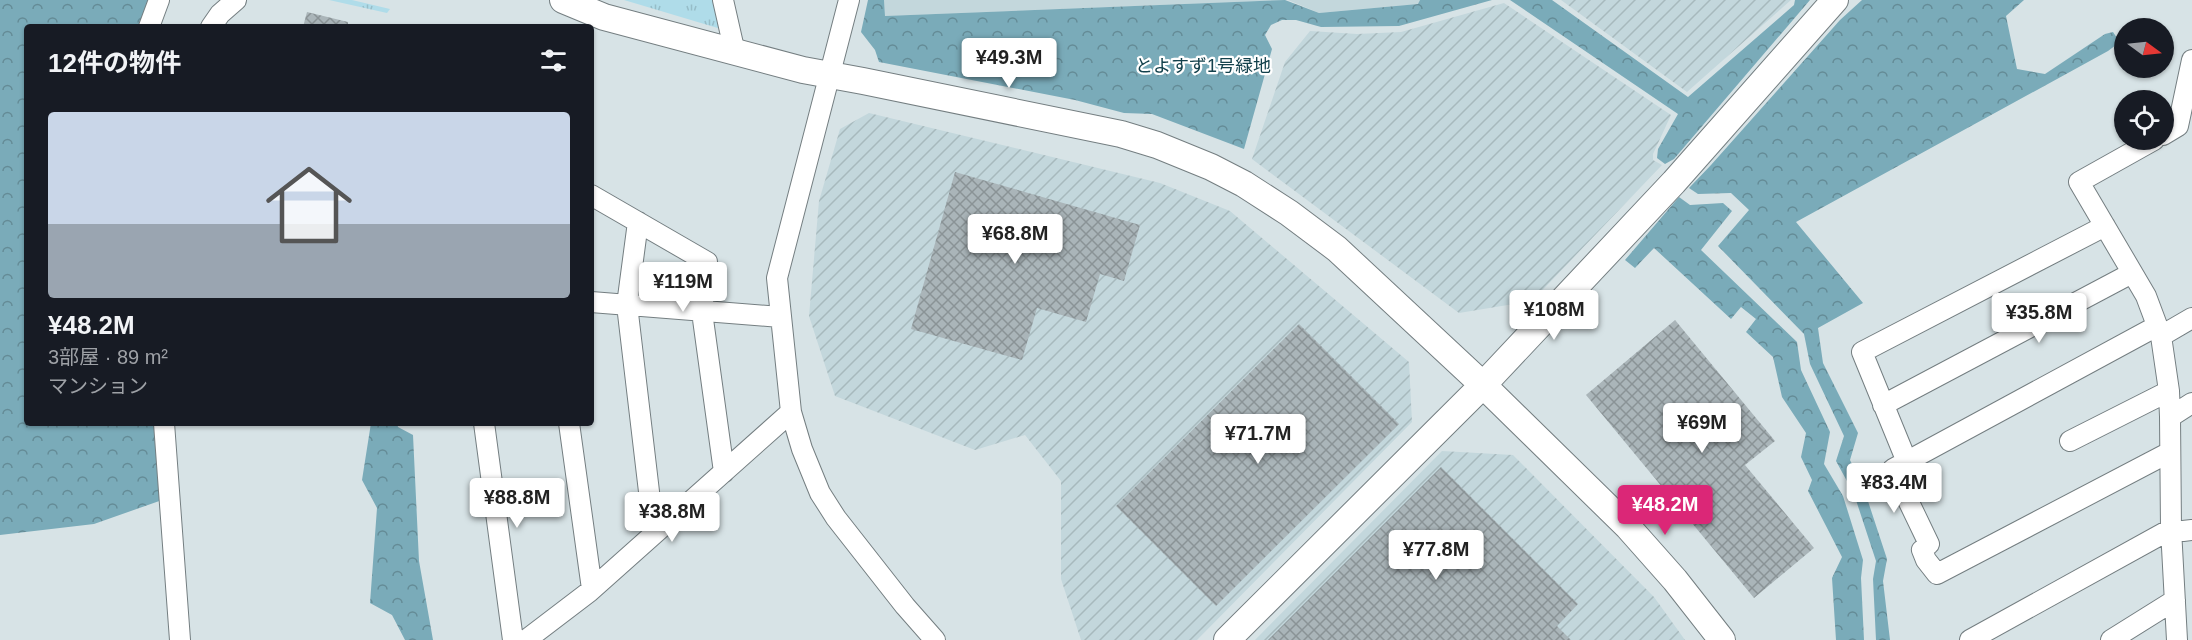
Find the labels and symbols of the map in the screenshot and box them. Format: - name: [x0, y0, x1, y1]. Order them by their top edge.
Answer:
- north arrow: [2114, 18, 2174, 78]
- pin: ¥49.3M: [960, 38, 1058, 89]
- park label: とよすず1号緑地: [1135, 56, 1271, 76]
- pin: ¥68.8M: [966, 214, 1064, 265]
- pin: ¥119M: [641, 262, 725, 313]
- pin: ¥108M: [1512, 290, 1596, 341]
- pin: ¥35.8M: [1990, 293, 2088, 344]
- pin: ¥69M: [1666, 403, 1738, 454]
- pin: ¥71.7M: [1209, 414, 1307, 465]
- pin: ¥83.4M: [1845, 463, 1943, 514]
- pin: ¥88.8M: [468, 478, 566, 529]
- pin: ¥48.2M: [1616, 485, 1714, 536]
- pin: ¥38.8M: [623, 492, 721, 543]
- pin: ¥77.8M: [1387, 530, 1485, 581]

